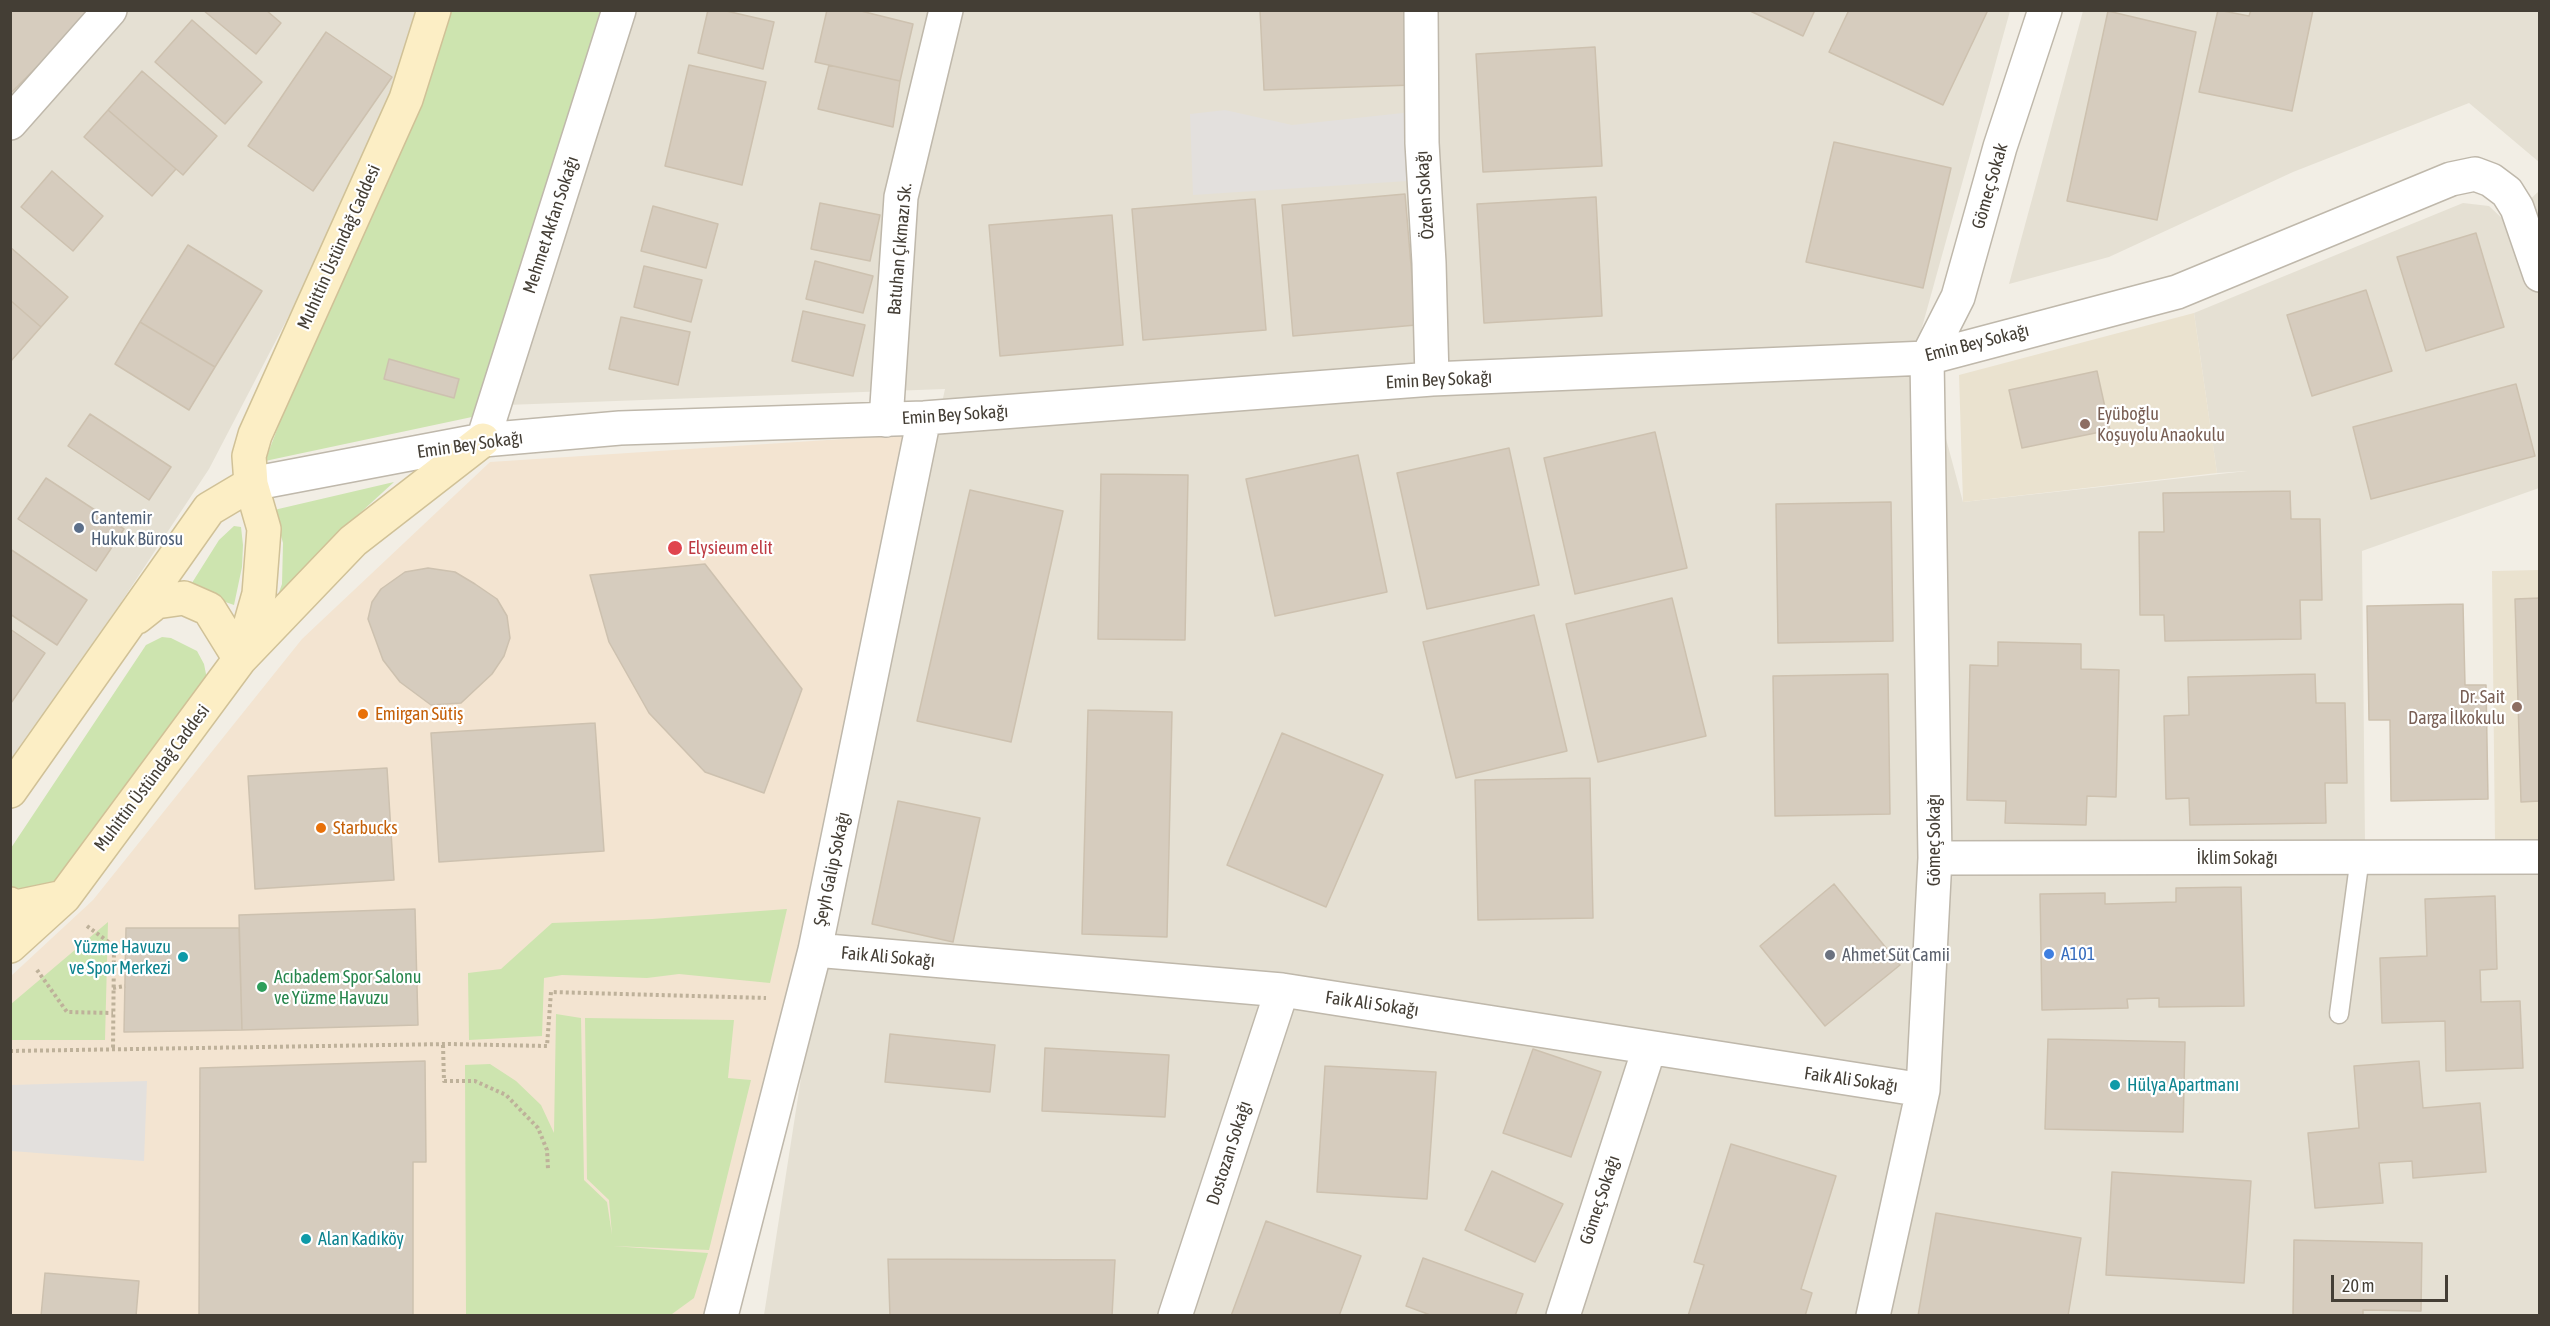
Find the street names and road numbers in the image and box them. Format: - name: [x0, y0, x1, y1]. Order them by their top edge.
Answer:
- street label: Gömeç Sokak: [1967, 141, 2013, 231]
- street label: Özden Sokağı: [1411, 150, 1439, 240]
- street label: Mehmet Akfan Sokağı: [519, 154, 583, 296]
- street label: Muhittin Üstündağ Caddesi: [293, 161, 385, 333]
- street label: Batuhan Çıkmazı Sk.: [883, 182, 917, 316]
- street label: Emin Bey Sokağı: [1923, 320, 2031, 366]
- street label: Emin Bey Sokağı: [1385, 366, 1493, 394]
- street label: Emin Bey Sokağı: [901, 401, 1009, 429]
- street label: Emin Bey Sokağı: [416, 427, 524, 463]
- street label: Muhittin Üstündağ Caddesi: [90, 700, 214, 856]
- street label: Gömeç Sokağı: [1923, 794, 1945, 886]
- street label: Şeyh Galip Sokağı: [809, 810, 855, 928]
- street label: İklim Sokağı: [2196, 847, 2278, 869]
- street label: Faik Ali Sokağı: [840, 942, 936, 972]
- street label: Faik Ali Sokağı: [1324, 987, 1420, 1021]
- street label: Faik Ali Sokağı: [1803, 1063, 1899, 1097]
- street label: Dostozan Sokağı: [1202, 1098, 1256, 1208]
- street label: Gömeç Sokağı: [1575, 1153, 1625, 1247]

